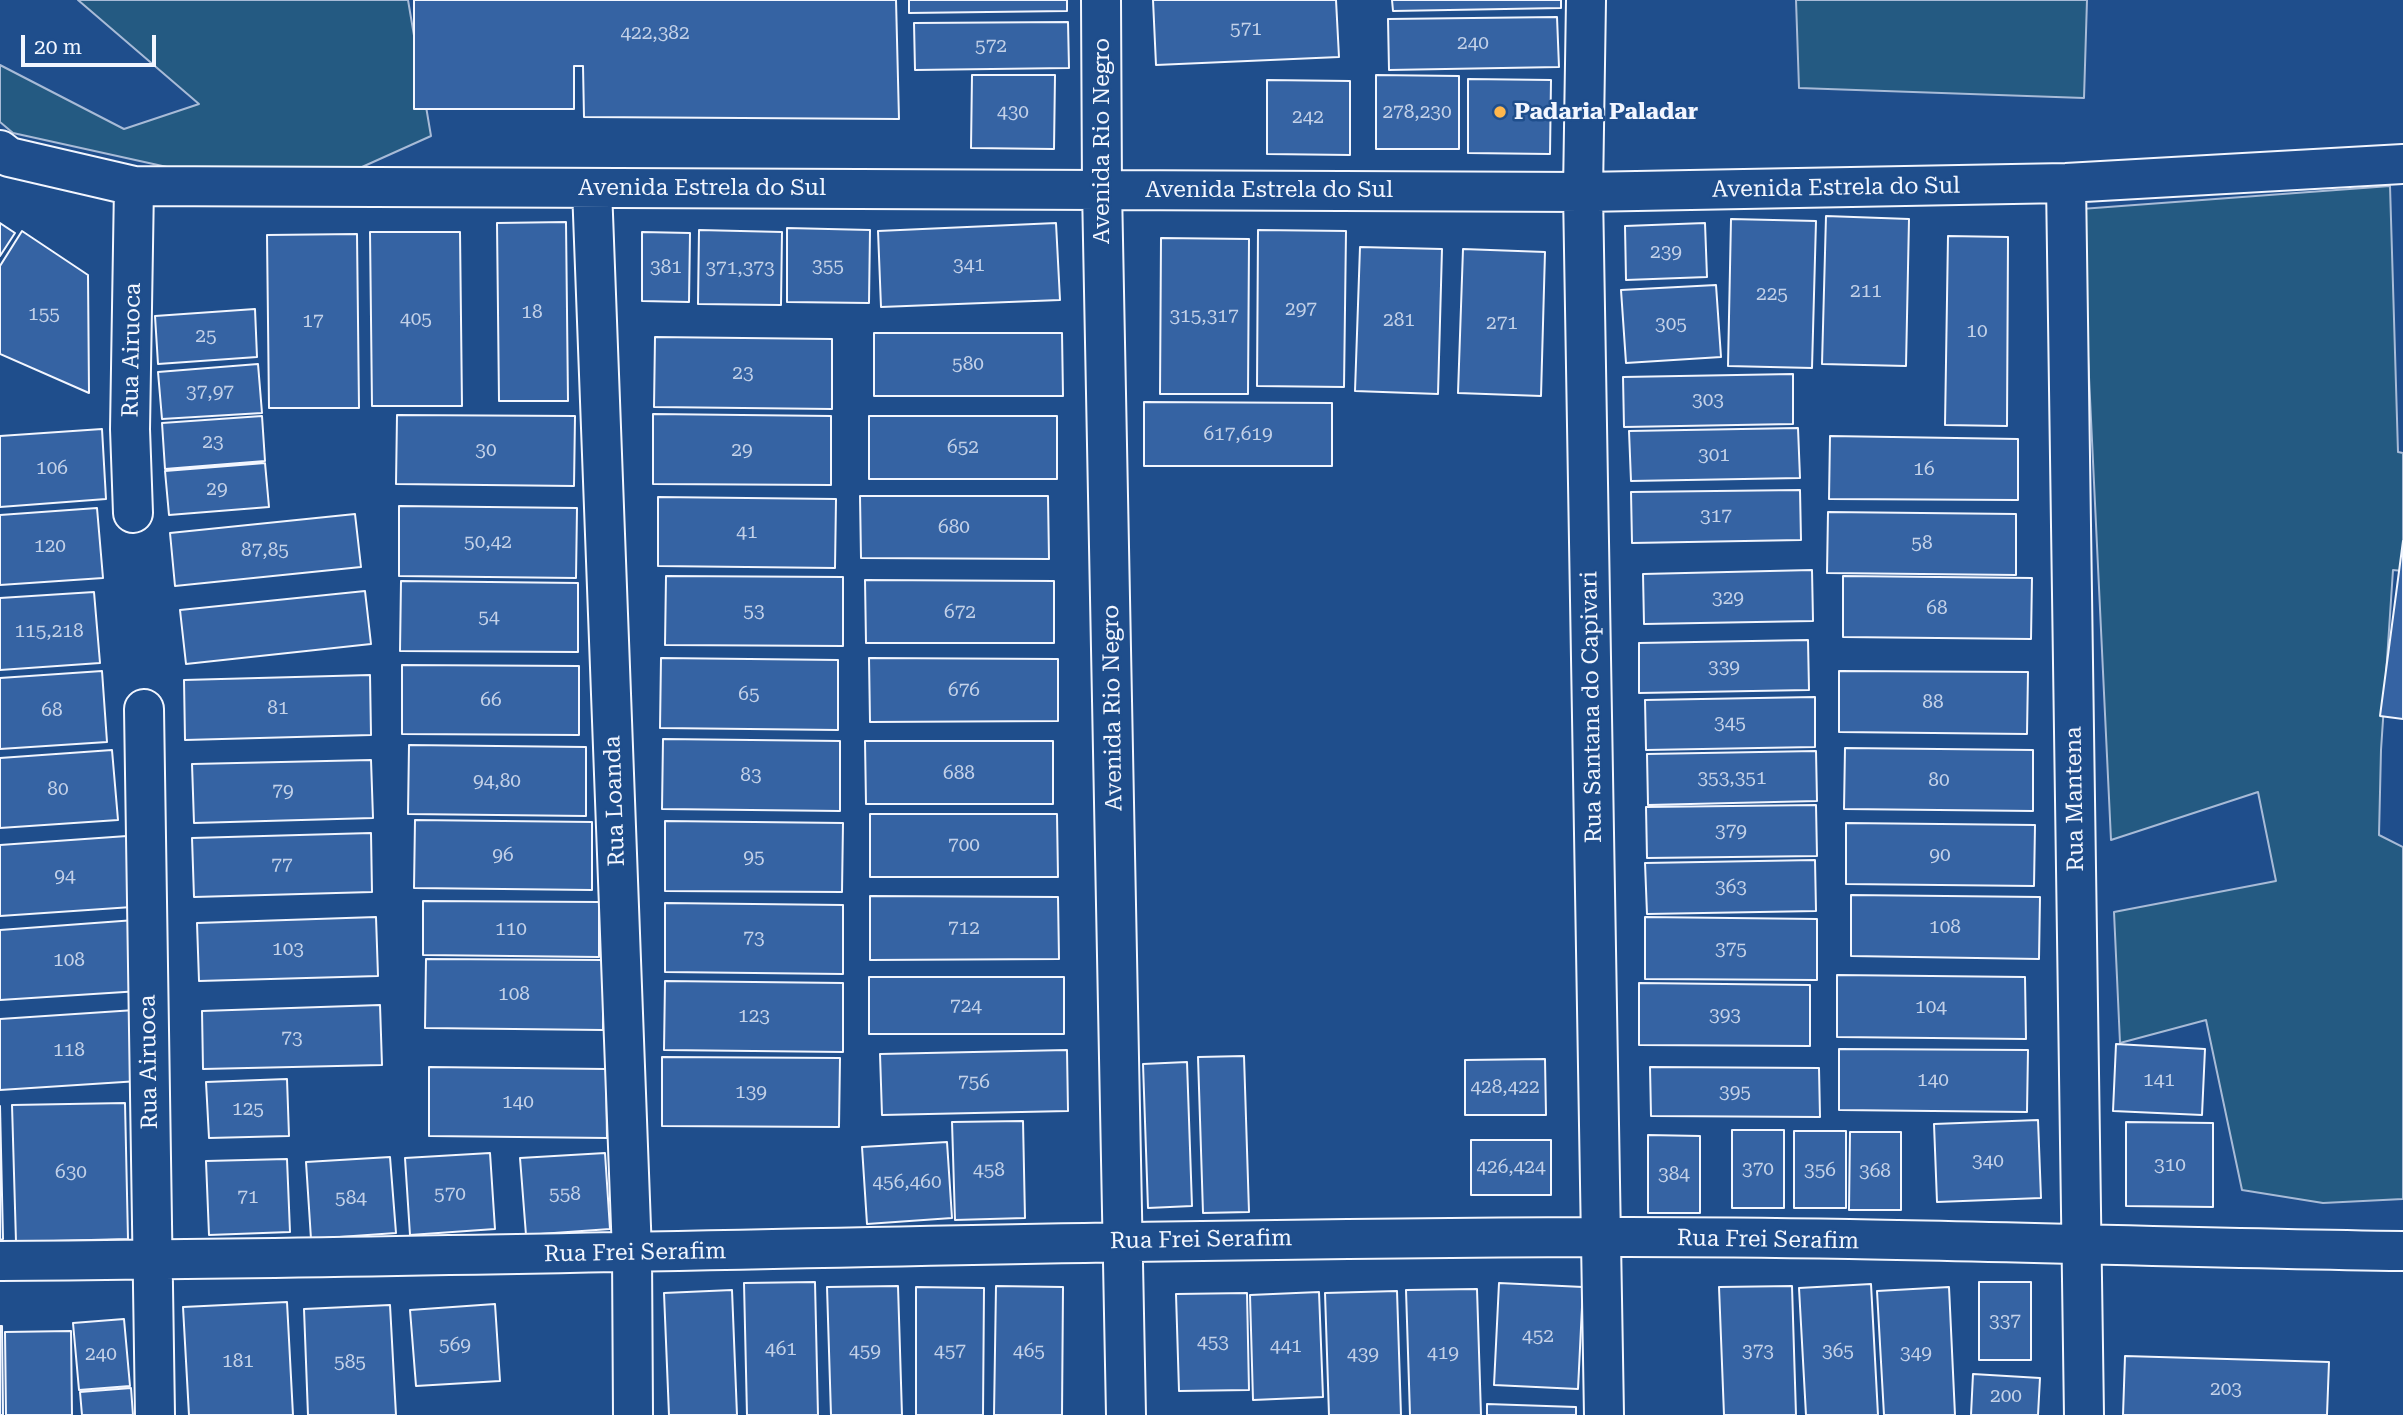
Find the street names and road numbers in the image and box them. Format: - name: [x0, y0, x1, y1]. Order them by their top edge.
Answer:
- street label: Avenida Rio Negro: [1088, 38, 1116, 244]
- street label: Avenida Estrela do Sul: [1712, 172, 1960, 204]
- street label: Avenida Estrela do Sul: [578, 174, 826, 202]
- street label: Avenida Estrela do Sul: [1145, 176, 1393, 204]
- street label: Rua Airuoca: [117, 282, 147, 418]
- street label: Rua Santana do Capivari: [1576, 571, 1608, 843]
- street label: Avenida Rio Negro: [1097, 605, 1129, 811]
- street label: Rua Mantena: [2060, 726, 2090, 872]
- street label: Rua Loanda: [599, 735, 631, 867]
- street label: Rua Airuoca: [134, 994, 164, 1130]
- street label: Rua Frei Serafim: [1110, 1225, 1292, 1255]
- street label: Rua Frei Serafim: [1677, 1225, 1859, 1255]
- street label: Rua Frei Serafim: [544, 1238, 726, 1268]

